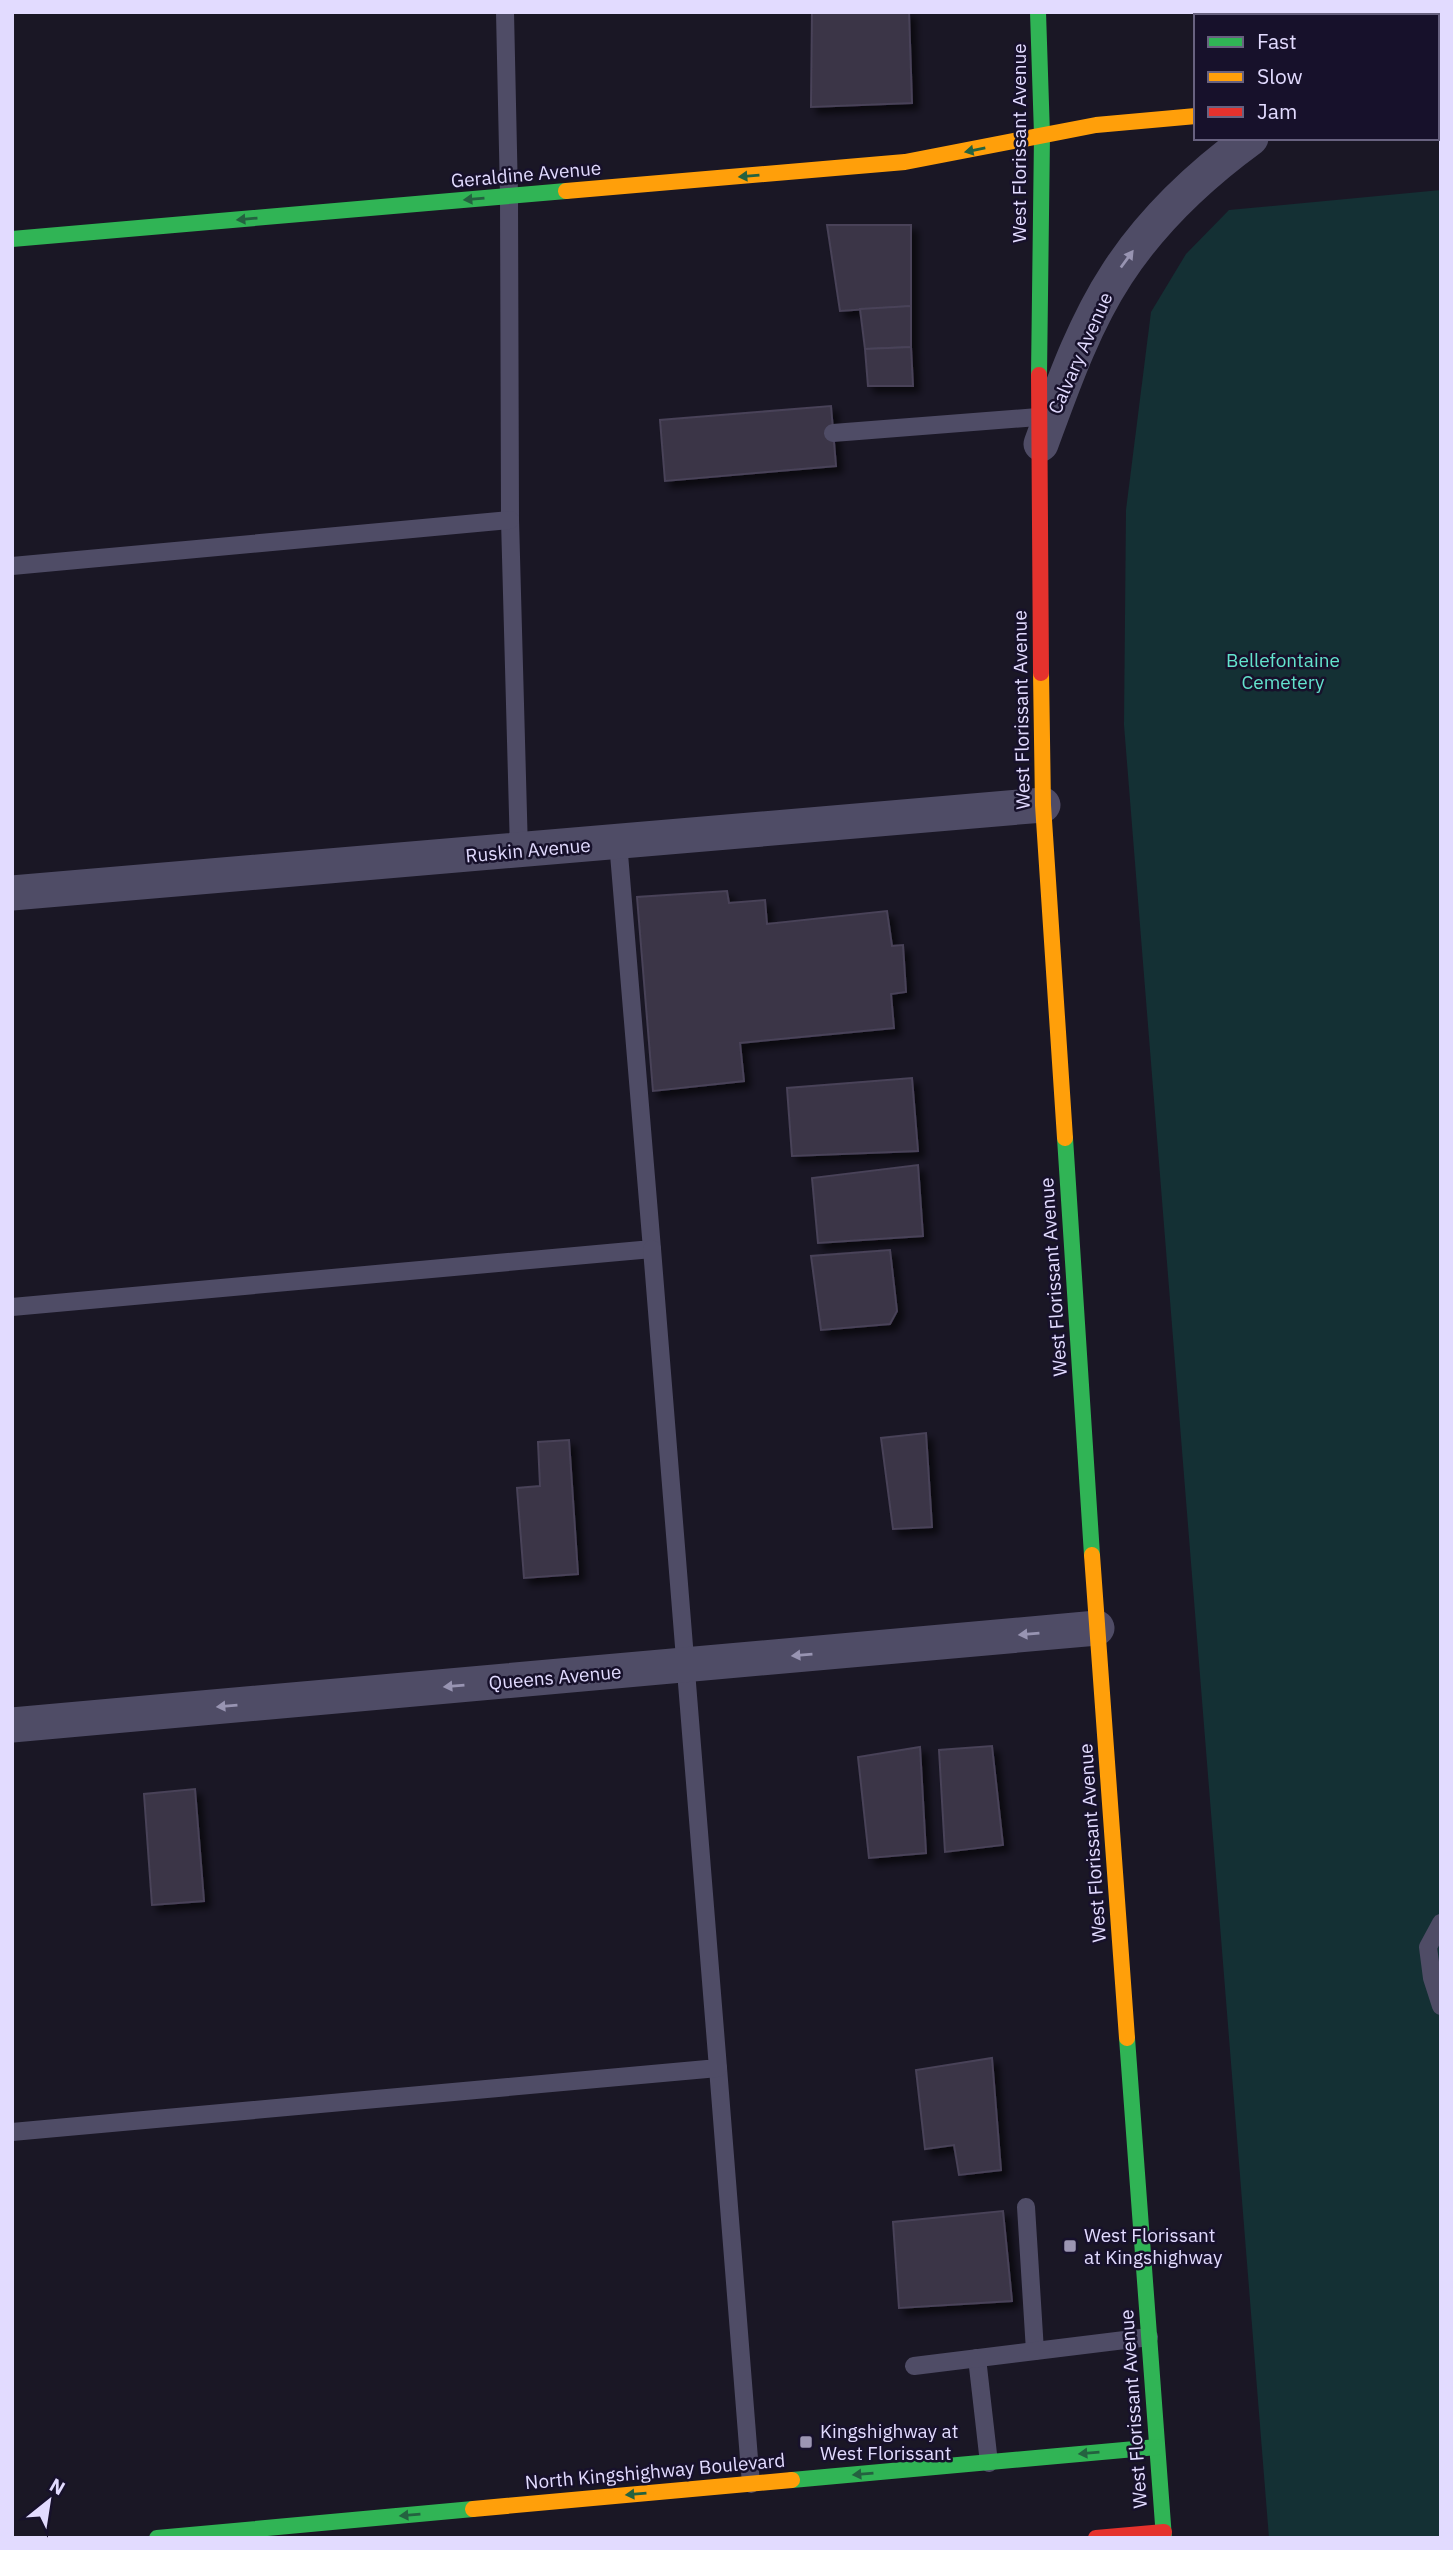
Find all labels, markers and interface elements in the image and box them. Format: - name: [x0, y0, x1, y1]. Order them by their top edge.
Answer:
- legend: [1194, 14, 1439, 140]
- text: Fast: [1257, 27, 1297, 55]
- street label: West Florissant Avenue: [1007, 43, 1031, 243]
- text: Slow: [1257, 62, 1303, 90]
- text: Jam: [1257, 97, 1297, 125]
- one-way arrow: [964, 145, 986, 156]
- street label: Geraldine Avenue: [450, 155, 602, 193]
- one-way arrow: [738, 170, 760, 181]
- one-way arrow: [463, 194, 485, 205]
- one-way arrow: [236, 213, 258, 224]
- one-way arrow: [1120, 250, 1134, 268]
- street label: Calvary Avenue: [1042, 288, 1118, 418]
- street label: West Florissant Avenue: [1007, 610, 1035, 810]
- park label: Bellefontaine Cemetery: [1226, 648, 1340, 694]
- street label: Ruskin Avenue: [464, 833, 592, 867]
- street label: West Florissant Avenue: [1034, 1177, 1072, 1377]
- one-way arrow: [1018, 1629, 1040, 1640]
- one-way arrow: [791, 1650, 813, 1661]
- street label: Queens Avenue: [488, 1659, 622, 1695]
- one-way arrow: [443, 1681, 465, 1692]
- one-way arrow: [216, 1701, 238, 1712]
- street label: West Florissant Avenue: [1073, 1743, 1111, 1943]
- place label: West Florissant at Kingshighway: [1084, 2223, 1223, 2269]
- marker: West Florissant at Kingshighway: [1062, 2238, 1078, 2254]
- street label: West Florissant Avenue: [1114, 2309, 1152, 2509]
- place label: Kingshighway at West Florissant: [820, 2419, 958, 2465]
- marker: Kingshighway at West Florissant: [798, 2434, 814, 2450]
- street label: North Kingshighway Boulevard: [524, 2448, 786, 2494]
- one-way arrow: [1078, 2448, 1100, 2459]
- north arrow: [14, 2466, 84, 2536]
- one-way arrow: [852, 2469, 874, 2480]
- text: N: [46, 2472, 69, 2500]
- one-way arrow: [625, 2489, 647, 2500]
- one-way arrow: [398, 2510, 420, 2521]

